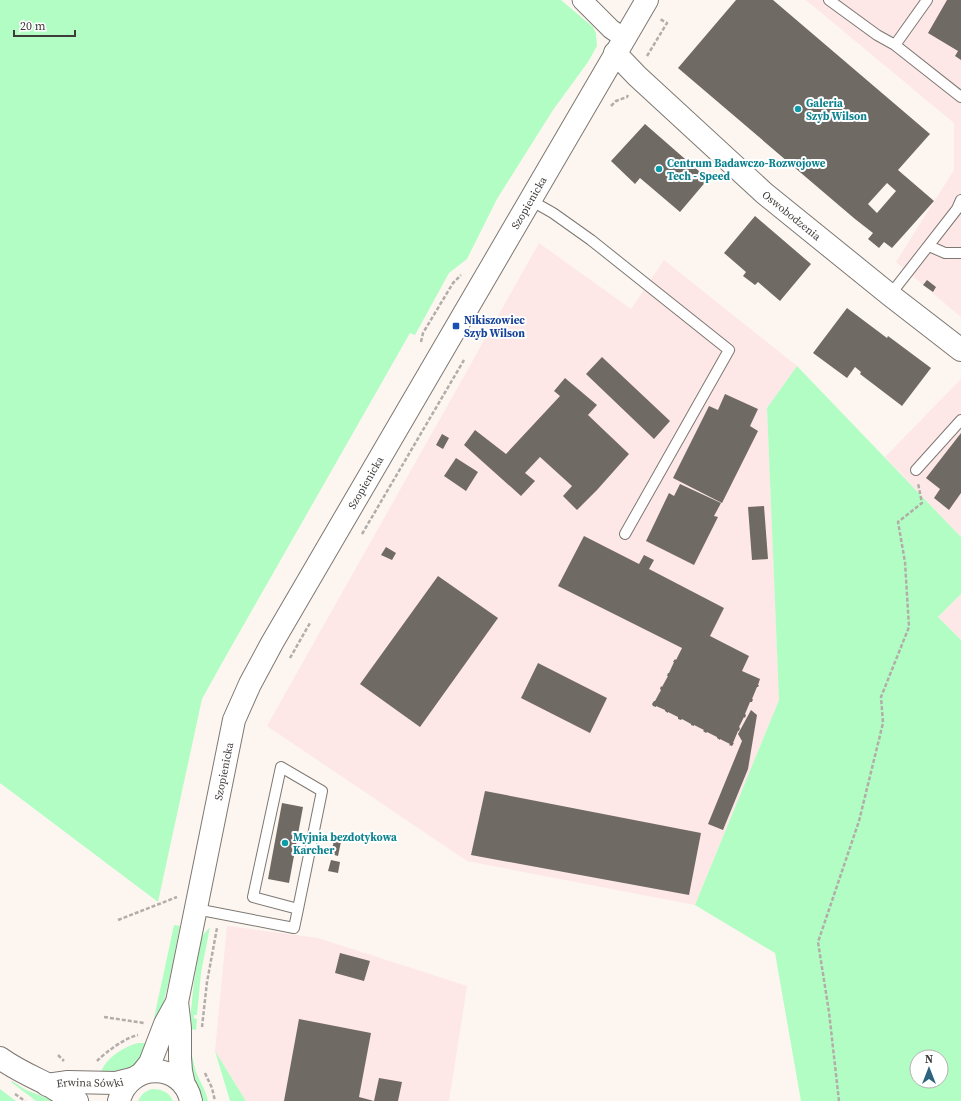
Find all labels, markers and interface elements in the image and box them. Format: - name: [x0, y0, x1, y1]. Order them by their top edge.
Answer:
- scale bar: [14, 12, 75, 38]
- text: 20 m: [20, 18, 46, 34]
- place label: Galeria Szyb Wilson: [806, 96, 867, 124]
- marker: Galeria Szyb Wilson: [793, 104, 803, 114]
- place label: Centrum Badawczo-Rozwojowe Tech - Speed: [667, 156, 826, 184]
- marker: Centrum Badawczo-Rozwojowe Tech - Speed: [654, 164, 664, 174]
- street label: Szopienicka: [508, 173, 550, 232]
- street label: Oswobodzenia: [759, 187, 824, 244]
- place label: Nikiszowiec Szyb Wilson: [464, 313, 525, 341]
- marker: Nikiszowiec Szyb Wilson: [451, 321, 461, 331]
- street label: Szopienicka: [344, 453, 387, 512]
- street label: Szopienicka: [210, 741, 237, 802]
- place label: Myjnia bezdotykowa Karcher: [293, 830, 397, 858]
- marker: Myjnia bezdotykowa Karcher: [280, 838, 290, 848]
- north arrow: [909, 1049, 949, 1089]
- text: N: [925, 1052, 933, 1067]
- street label: Erwina Sówki: [55, 1074, 125, 1091]

